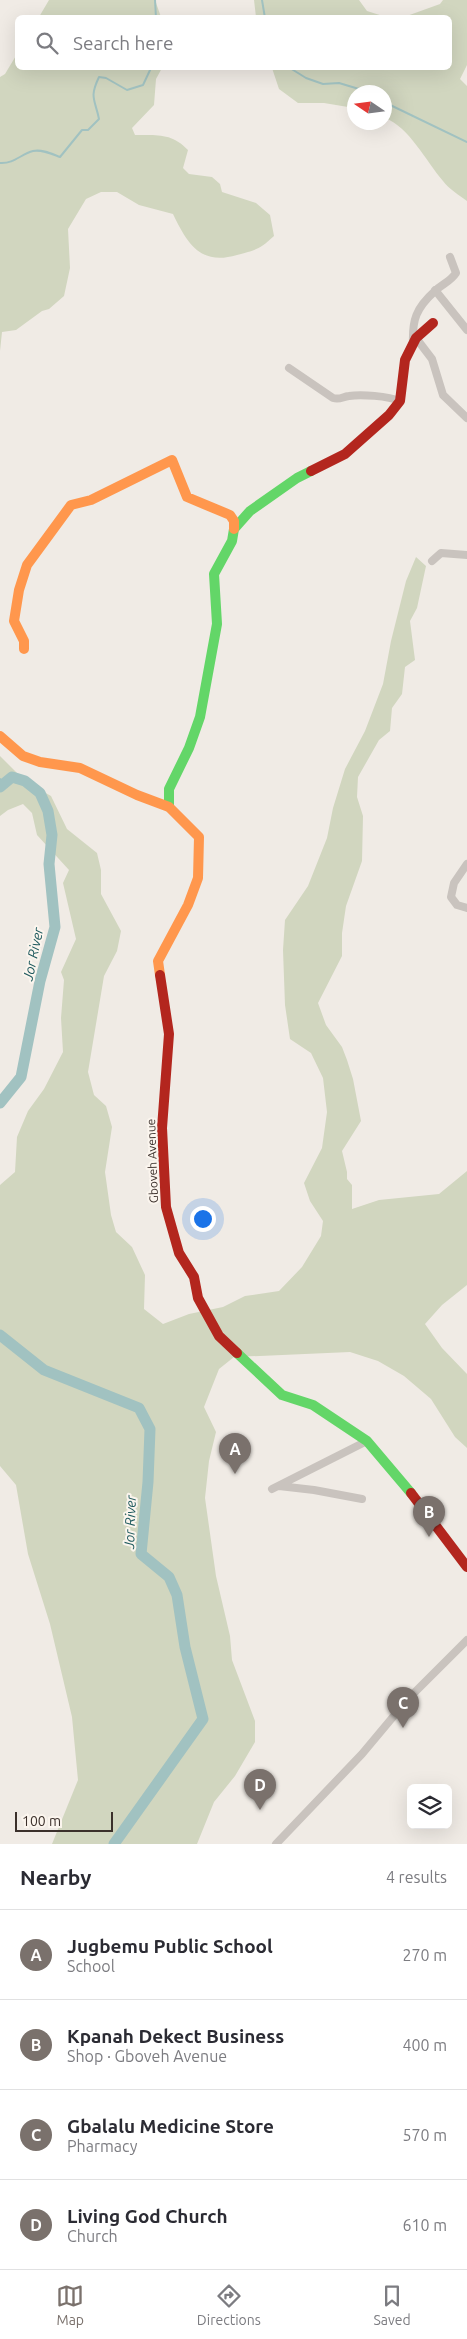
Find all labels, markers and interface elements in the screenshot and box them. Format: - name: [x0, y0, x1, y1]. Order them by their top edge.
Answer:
- search box: [15, 15, 452, 70]
- icon: search: [33, 29, 61, 57]
- text: Search here: [73, 32, 173, 54]
- north arrow: [347, 85, 392, 130]
- water label: Jor River: [19, 925, 47, 983]
- street label: Gboveh Avenue: [144, 1119, 160, 1203]
- your location: [190, 1206, 216, 1232]
- pin: A: [219, 1433, 251, 1474]
- water label: Jor River: [121, 1494, 139, 1550]
- pin: B: [413, 1496, 445, 1537]
- pin: C: [387, 1687, 419, 1728]
- pin: D: [244, 1769, 276, 1810]
- map controls: [407, 1784, 452, 1829]
- button: layers: [407, 1784, 452, 1829]
- scale bar: [15, 1809, 112, 1832]
- text: 100 m: [22, 1813, 61, 1829]
- text: Nearby: [20, 1865, 91, 1889]
- text: 4 results: [386, 1868, 447, 1886]
- text: Jugbemu Public School: [67, 1935, 273, 1957]
- text: A: [30, 1946, 42, 1964]
- text: 270 m: [402, 1946, 447, 1964]
- text: School: [67, 1957, 115, 1975]
- text: Kpanah Dekect Business: [67, 2025, 284, 2047]
- text: B: [31, 2036, 41, 2054]
- text: 400 m: [402, 2036, 447, 2054]
- text: Shop · Gboveh Avenue: [67, 2047, 227, 2065]
- text: Gbalalu Medicine Store: [67, 2115, 274, 2137]
- text: C: [31, 2126, 41, 2144]
- text: 570 m: [402, 2126, 447, 2144]
- text: Pharmacy: [67, 2137, 137, 2155]
- text: Living God Church: [67, 2205, 228, 2227]
- text: D: [30, 2216, 42, 2234]
- text: 610 m: [402, 2216, 447, 2234]
- text: Church: [67, 2227, 118, 2245]
- tab: Map: [56, 2282, 84, 2328]
- tab: Directions: [197, 2282, 261, 2328]
- tab: Saved: [373, 2282, 411, 2328]

